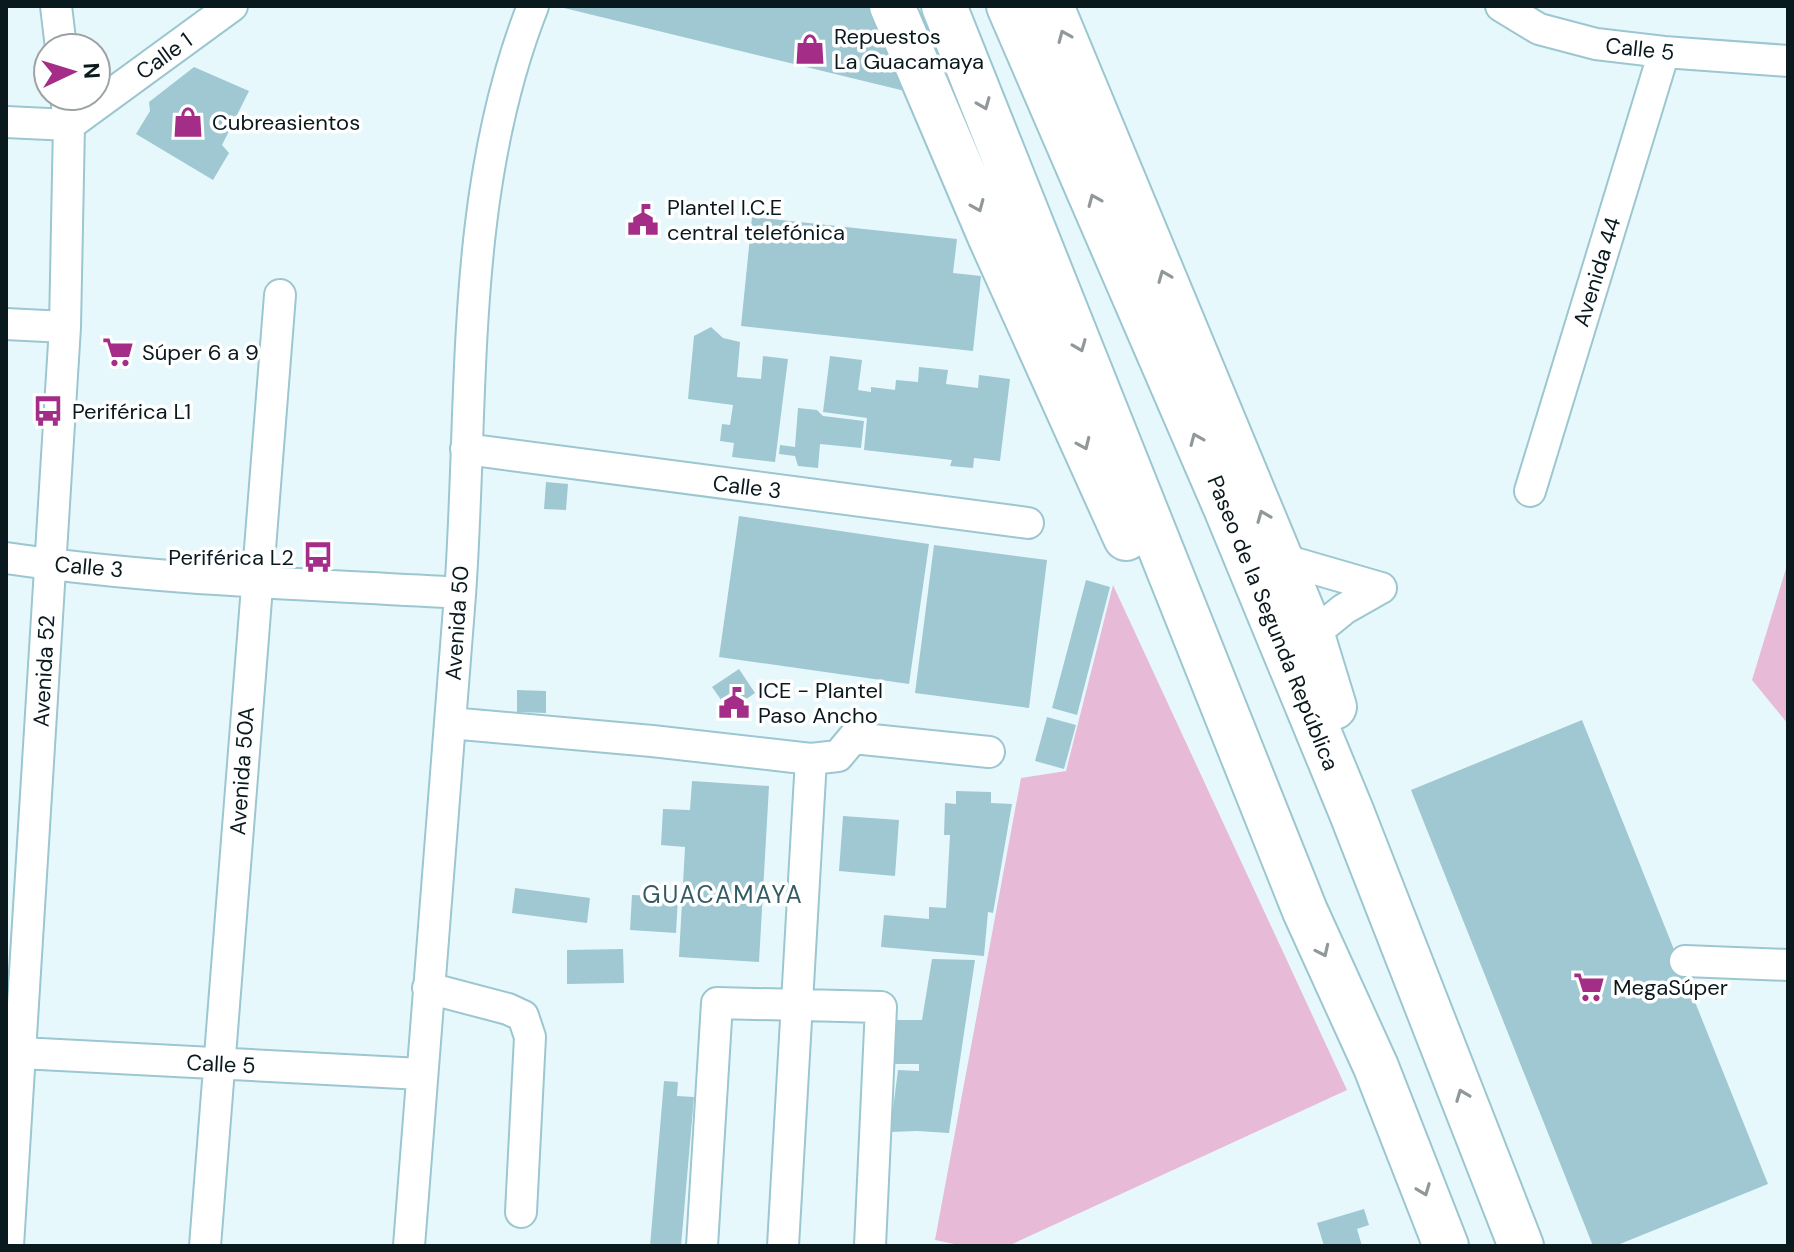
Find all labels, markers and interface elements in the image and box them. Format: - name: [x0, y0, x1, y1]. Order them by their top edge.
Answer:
- place label: Repuestos La Guacamaya: [834, 22, 984, 76]
- street label: Calle 1: [130, 26, 198, 86]
- one-way arrow: [1057, 30, 1073, 44]
- street label: Calle 5: [1604, 31, 1676, 67]
- north arrow: [32, 32, 112, 112]
- shop icon: Repuestos La Guacamaya: [793, 32, 827, 66]
- text: N: [76, 62, 106, 80]
- one-way arrow: [974, 96, 991, 110]
- shop icon: Cubreasientos: [171, 105, 205, 139]
- place label: Cubreasientos: [212, 108, 360, 137]
- place label: Plantel I.C.E central telefónica: [667, 193, 845, 247]
- one-way arrow: [1087, 194, 1103, 208]
- one-way arrow: [968, 198, 984, 213]
- public building icon: Plantel I.C.E central telefónica: [626, 203, 660, 237]
- street label: Avenida 44: [1567, 214, 1627, 330]
- one-way arrow: [1158, 269, 1174, 284]
- supermarket icon: Súper 6 a 9: [101, 335, 135, 369]
- place label: Súper 6 a 9: [142, 338, 259, 367]
- one-way arrow: [1070, 338, 1087, 352]
- bus stop icon: Periférica L1: [31, 394, 65, 428]
- place label: Periférica L1: [72, 397, 191, 426]
- one-way arrow: [1190, 433, 1206, 447]
- one-way arrow: [1074, 436, 1090, 450]
- street label: Calle 3: [711, 468, 783, 506]
- street label: Paseo de la Segunda República: [1200, 471, 1346, 775]
- one-way arrow: [1257, 510, 1273, 524]
- bus stop icon: Periférica L2: [301, 540, 335, 574]
- place label: Periférica L2: [168, 543, 294, 572]
- street label: Calle 3: [53, 550, 125, 584]
- street label: Avenida 50: [439, 565, 475, 681]
- street label: Avenida 52: [27, 614, 61, 728]
- place label: ICE - Plantel Paso Ancho: [758, 676, 883, 730]
- public building icon: ICE - Plantel Paso Ancho: [717, 686, 751, 720]
- street label: Avenida 50A: [223, 706, 261, 836]
- district label: GUACAMAYA: [642, 879, 804, 910]
- one-way arrow: [1313, 943, 1329, 957]
- supermarket icon: MegaSúper: [1572, 970, 1606, 1004]
- place label: MegaSúper: [1613, 973, 1728, 1002]
- street label: Calle 5: [186, 1048, 256, 1080]
- one-way arrow: [1455, 1089, 1472, 1103]
- one-way arrow: [1415, 1182, 1431, 1196]

